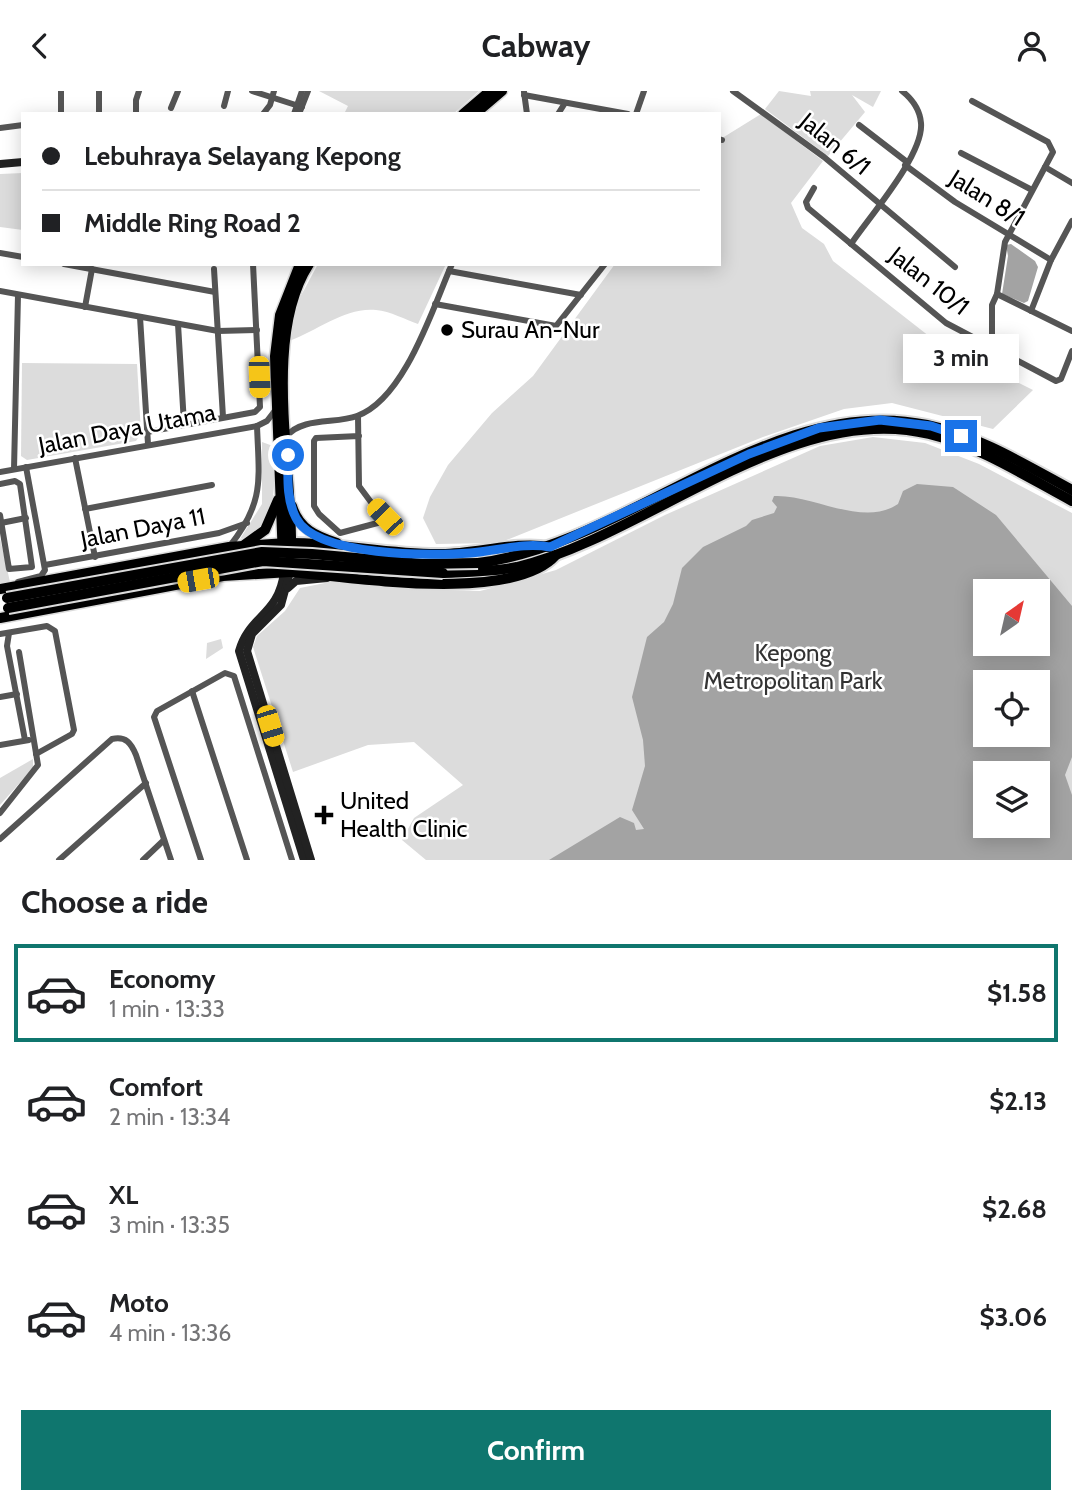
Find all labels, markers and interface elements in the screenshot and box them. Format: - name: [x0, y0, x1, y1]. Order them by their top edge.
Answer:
- text: Cabway: [481, 26, 591, 65]
- icon: back: [21, 27, 59, 65]
- icon: person: [1013, 27, 1051, 65]
- street label: Jalan 6/1: [793, 106, 877, 181]
- text: Lebuhraya Selayang Kepong: [84, 140, 401, 172]
- street label: Jalan 8/1: [943, 163, 1030, 232]
- text: Middle Ring Road 2: [84, 207, 301, 239]
- street label: Jalan 10/1: [883, 240, 975, 321]
- place label: Surau An-Nur: [461, 315, 600, 344]
- marker: Surau An-Nur: [439, 322, 455, 338]
- callout: 3 min: [903, 335, 1019, 383]
- text: 3 min: [933, 344, 989, 372]
- car: [248, 356, 271, 398]
- street label: Jalan Daya Utama: [35, 397, 218, 460]
- route end: [945, 420, 977, 452]
- route start: [272, 439, 304, 471]
- car: [363, 495, 408, 539]
- street label: Jalan Daya 11: [77, 501, 208, 554]
- car: [176, 566, 221, 594]
- north arrow: [973, 579, 1050, 656]
- map controls: [973, 579, 1050, 838]
- park label: Kepong Metropolitan Park: [703, 638, 883, 695]
- button: locate: [973, 670, 1050, 747]
- car: [254, 703, 287, 749]
- button: layers: [973, 761, 1050, 838]
- place label: United Health Clinic: [340, 786, 467, 843]
- marker: United Health Clinic: [314, 805, 334, 825]
- text: Choose a ride: [21, 882, 208, 921]
- icon: car: [25, 962, 88, 1025]
- text: Economy: [109, 963, 215, 995]
- text: $1.58: [987, 977, 1047, 1009]
- text: 1 min · 13:33: [109, 995, 225, 1023]
- icon: car: [25, 1070, 88, 1133]
- text: Comfort: [109, 1071, 203, 1103]
- text: $2.13: [989, 1085, 1047, 1117]
- text: 2 min · 13:34: [109, 1103, 230, 1131]
- icon: car: [25, 1178, 88, 1241]
- text: XL: [109, 1179, 138, 1211]
- text: $2.68: [982, 1193, 1047, 1225]
- text: 3 min · 13:35: [109, 1211, 230, 1239]
- icon: car: [25, 1286, 88, 1349]
- text: Moto: [109, 1287, 169, 1319]
- text: $3.06: [979, 1301, 1047, 1333]
- text: 4 min · 13:36: [109, 1319, 231, 1347]
- button: Confirm: [21, 1410, 1051, 1490]

